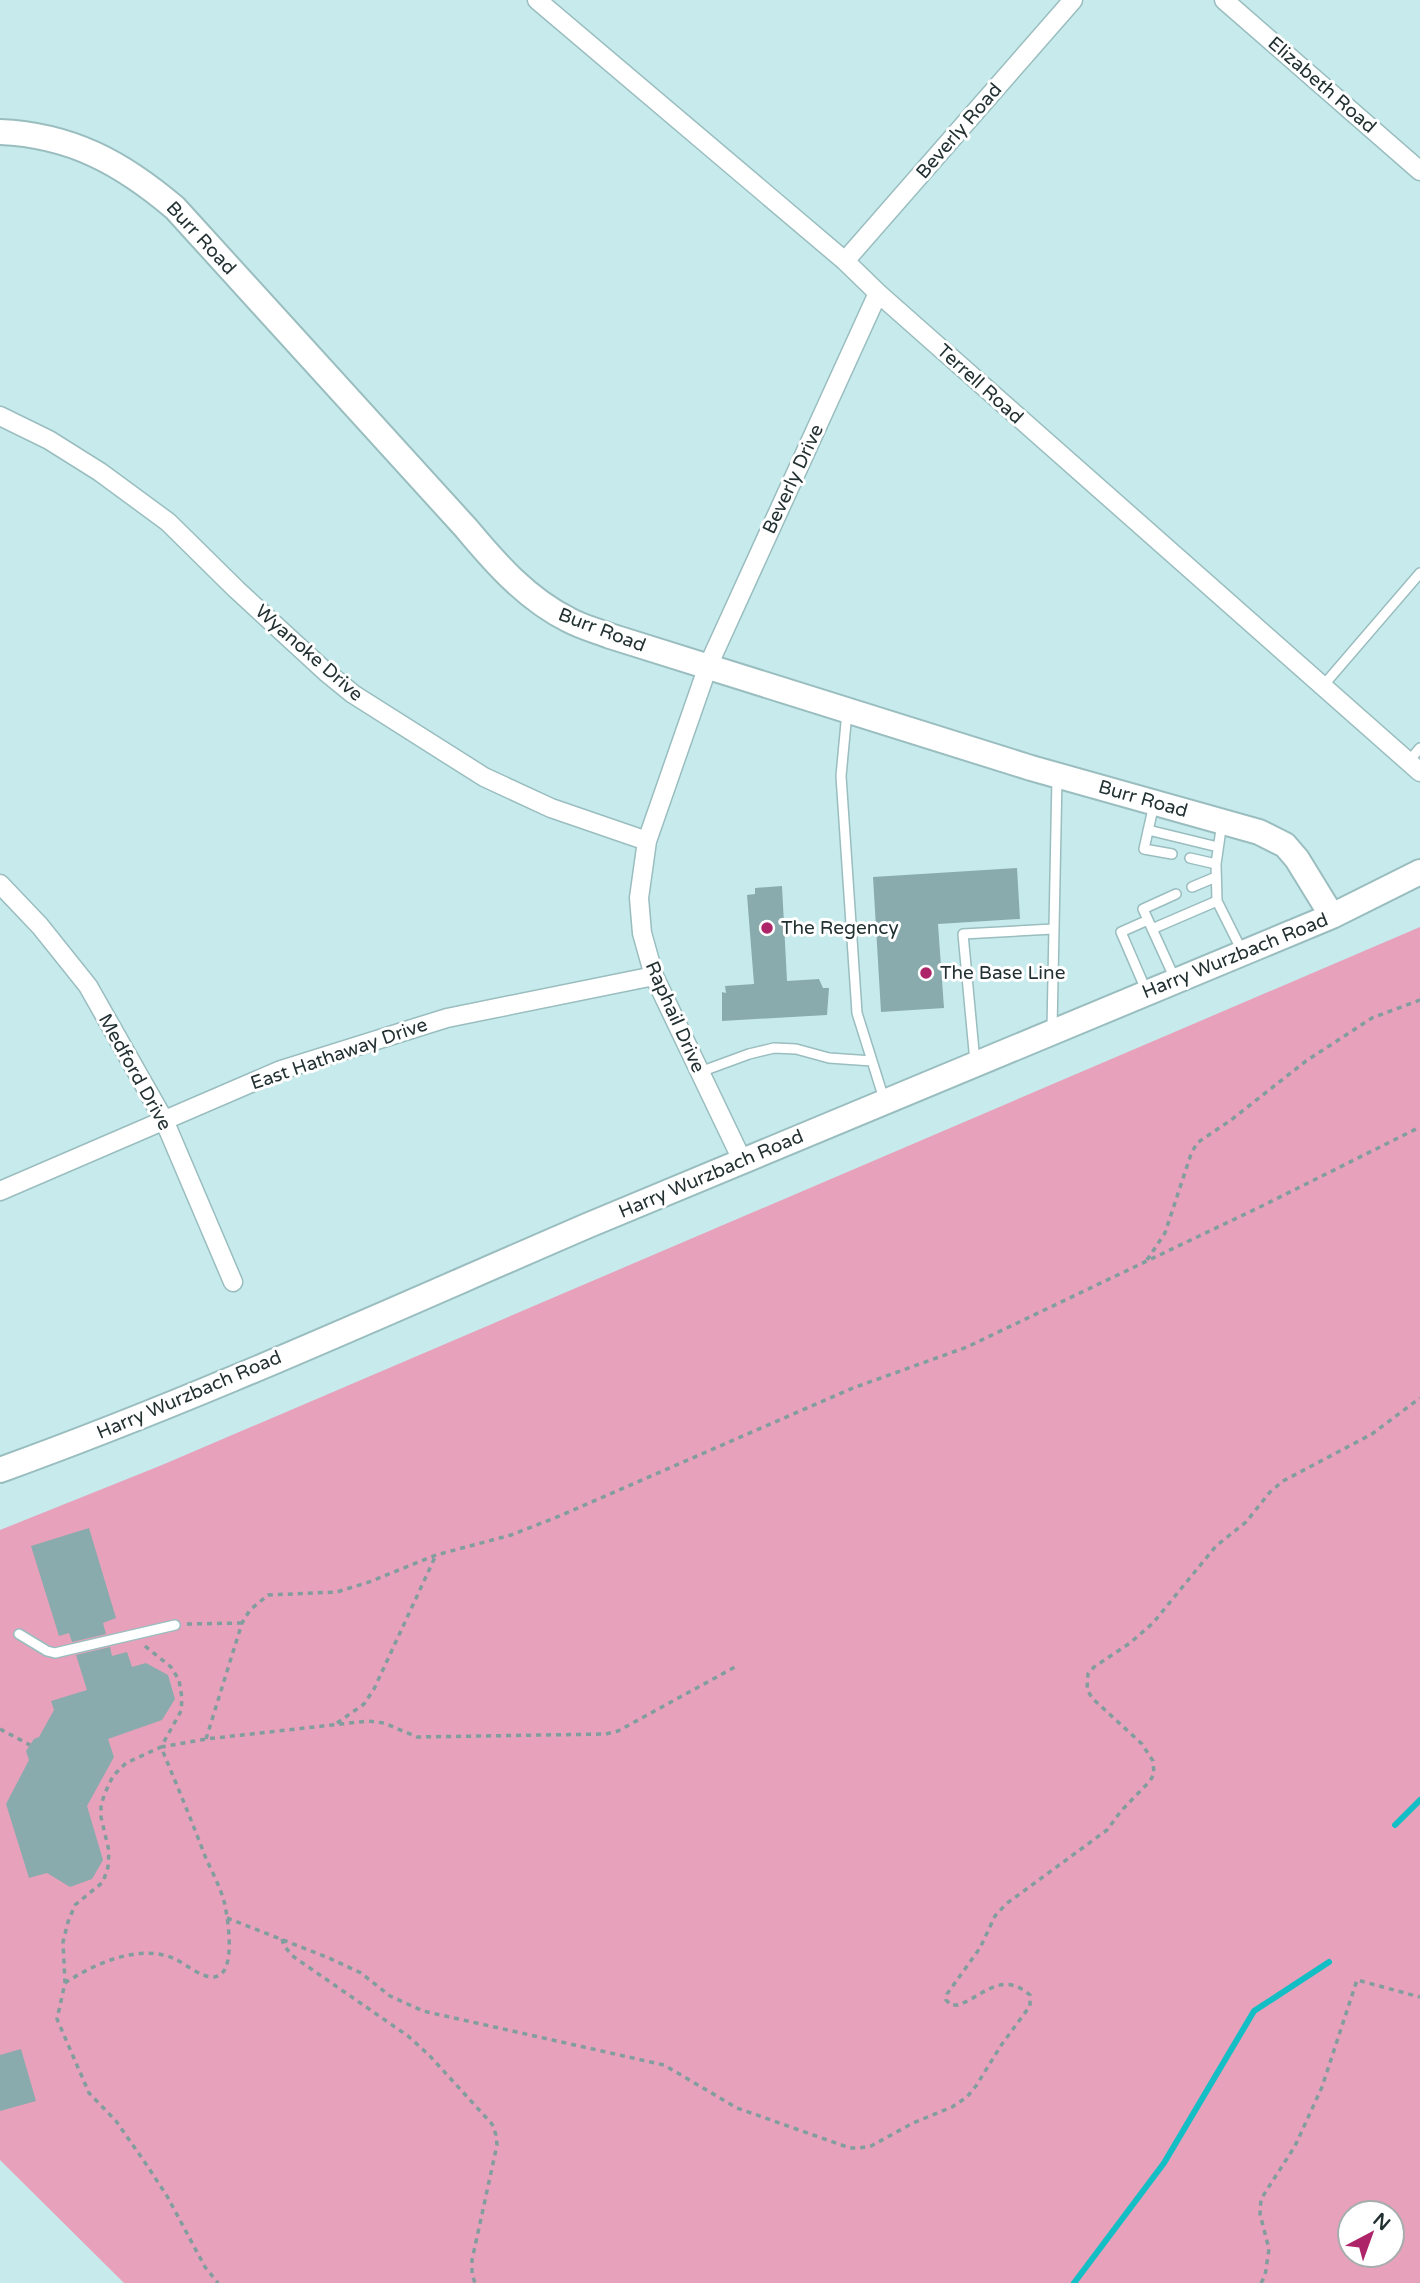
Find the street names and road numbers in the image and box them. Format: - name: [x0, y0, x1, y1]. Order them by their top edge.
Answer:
- street label: Elizabeth Road: [1263, 32, 1381, 138]
- street label: Beverly Road: [912, 79, 1006, 183]
- street label: Burr Road: [162, 197, 240, 279]
- street label: Terrell Road: [932, 340, 1028, 428]
- street label: Beverly Drive: [758, 421, 828, 537]
- street label: Wyanoke Drive: [251, 600, 367, 706]
- street label: Burr Road: [555, 603, 649, 657]
- street label: Burr Road: [1096, 776, 1190, 822]
- street label: Harry Wurzbach Road: [1139, 909, 1331, 1003]
- street label: Raphail Drive: [641, 958, 709, 1076]
- street label: Medford Drive: [94, 1010, 176, 1134]
- street label: East Hathaway Drive: [248, 1013, 430, 1095]
- street label: Harry Wurzbach Road: [615, 1125, 807, 1223]
- street label: Harry Wurzbach Road: [93, 1346, 285, 1444]

